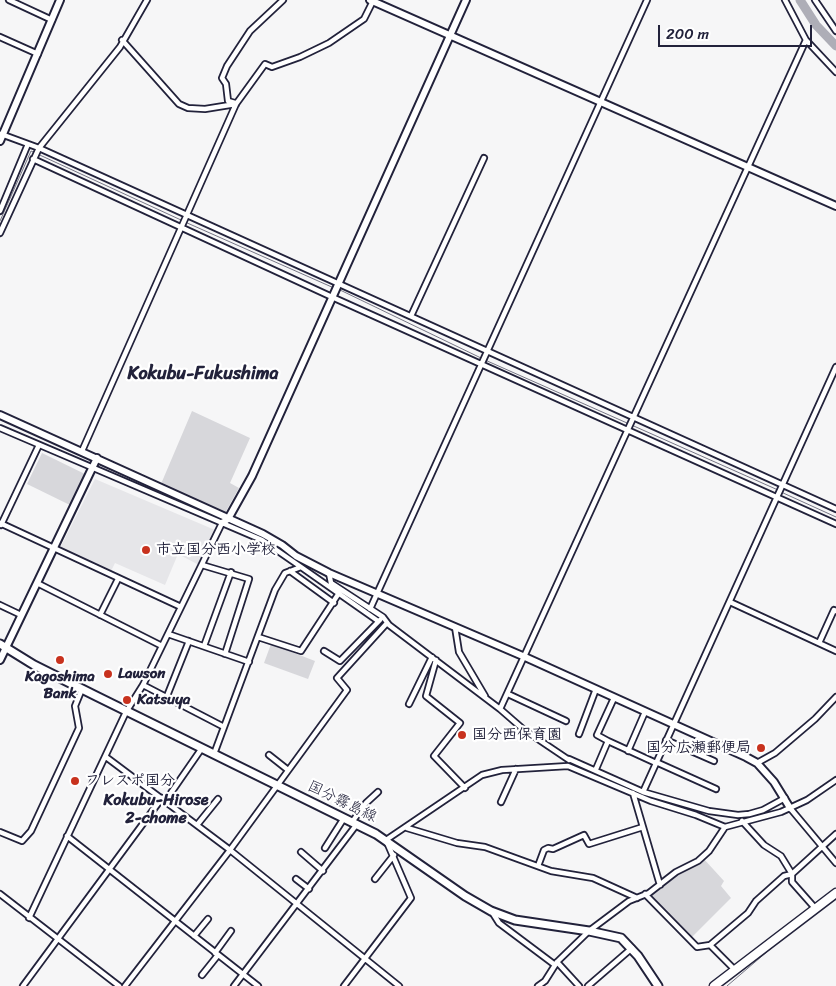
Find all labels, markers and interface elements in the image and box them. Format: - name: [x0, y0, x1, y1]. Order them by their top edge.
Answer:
- scale bar: [661, 15, 815, 47]
- text: 200 m: [666, 21, 709, 47]
- district label: Kokubu-Fukushima: [127, 363, 279, 385]
- place label: 市立国分西小学校: [156, 541, 276, 559]
- marker: 市立国分西小学校: [140, 544, 152, 556]
- marker: Kagoshima Bank: [54, 654, 66, 666]
- place label: Lawson: [118, 665, 165, 683]
- place label: Kagoshima Bank: [25, 668, 95, 703]
- marker: Lawson: [102, 668, 114, 680]
- place label: Katsuya: [137, 691, 190, 709]
- marker: Katsuya: [121, 694, 133, 706]
- place label: 国分西保育園: [472, 726, 562, 744]
- marker: 国分西保育園: [456, 729, 468, 741]
- place label: 国分広瀬郵便局: [646, 739, 751, 757]
- marker: 国分広瀬郵便局: [755, 742, 767, 754]
- place label: フレスポ国分: [85, 772, 175, 790]
- marker: フレスポ国分: [69, 775, 81, 787]
- street label: 国分霧島線: [304, 777, 380, 827]
- district label: Kokubu-Hirose 2-chome: [104, 791, 208, 829]

